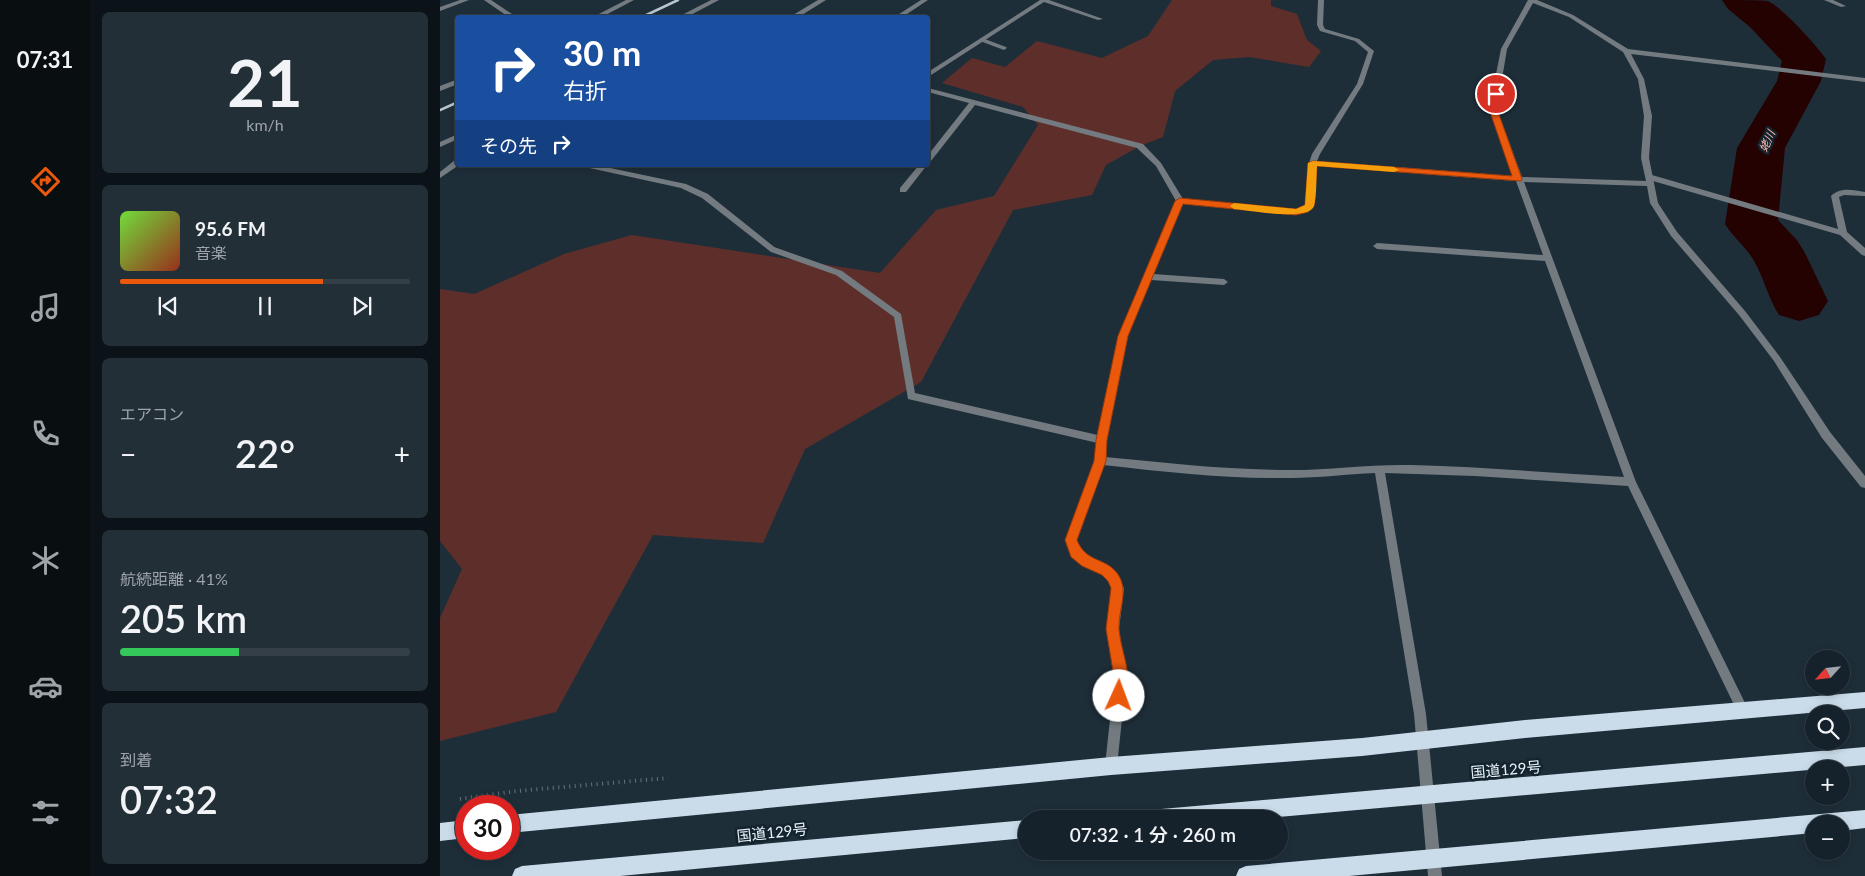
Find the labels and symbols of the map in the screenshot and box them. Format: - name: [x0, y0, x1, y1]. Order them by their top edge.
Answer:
- pin: [1475, 73, 1517, 115]
- water label: 姥川: [1756, 127, 1777, 153]
- north arrow: [1805, 650, 1850, 695]
- position arrow: [1092, 669, 1144, 721]
- street label: 国道129号: [1470, 757, 1542, 781]
- speed limit sign: 30: [455, 795, 520, 860]
- street label: 国道129号: [736, 819, 808, 845]

